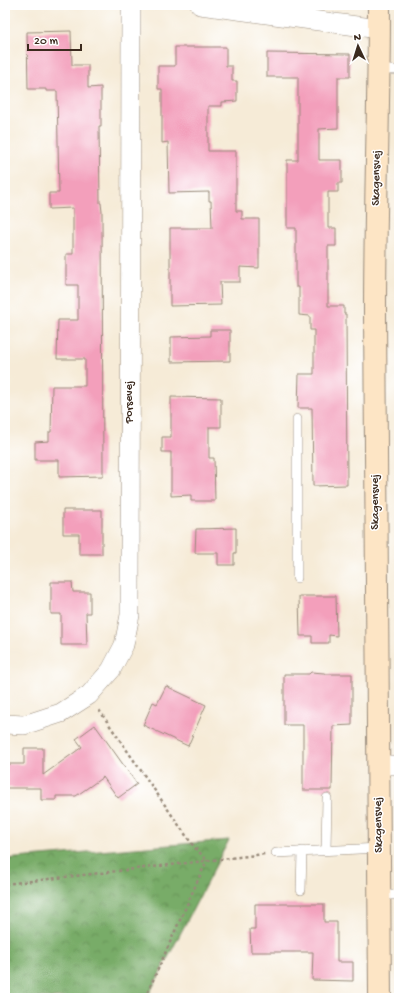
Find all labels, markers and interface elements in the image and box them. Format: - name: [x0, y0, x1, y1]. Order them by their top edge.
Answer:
- scale bar: [28, 26, 81, 52]
- north arrow: [338, 26, 378, 66]
- text: N: [353, 32, 361, 44]
- text: 20 m: [34, 35, 59, 49]
- street label: Skagensvej: [370, 150, 384, 206]
- street label: Porsevej: [123, 381, 137, 424]
- street label: Skagensvej: [369, 474, 383, 530]
- street label: Skagensvej: [372, 797, 386, 853]

